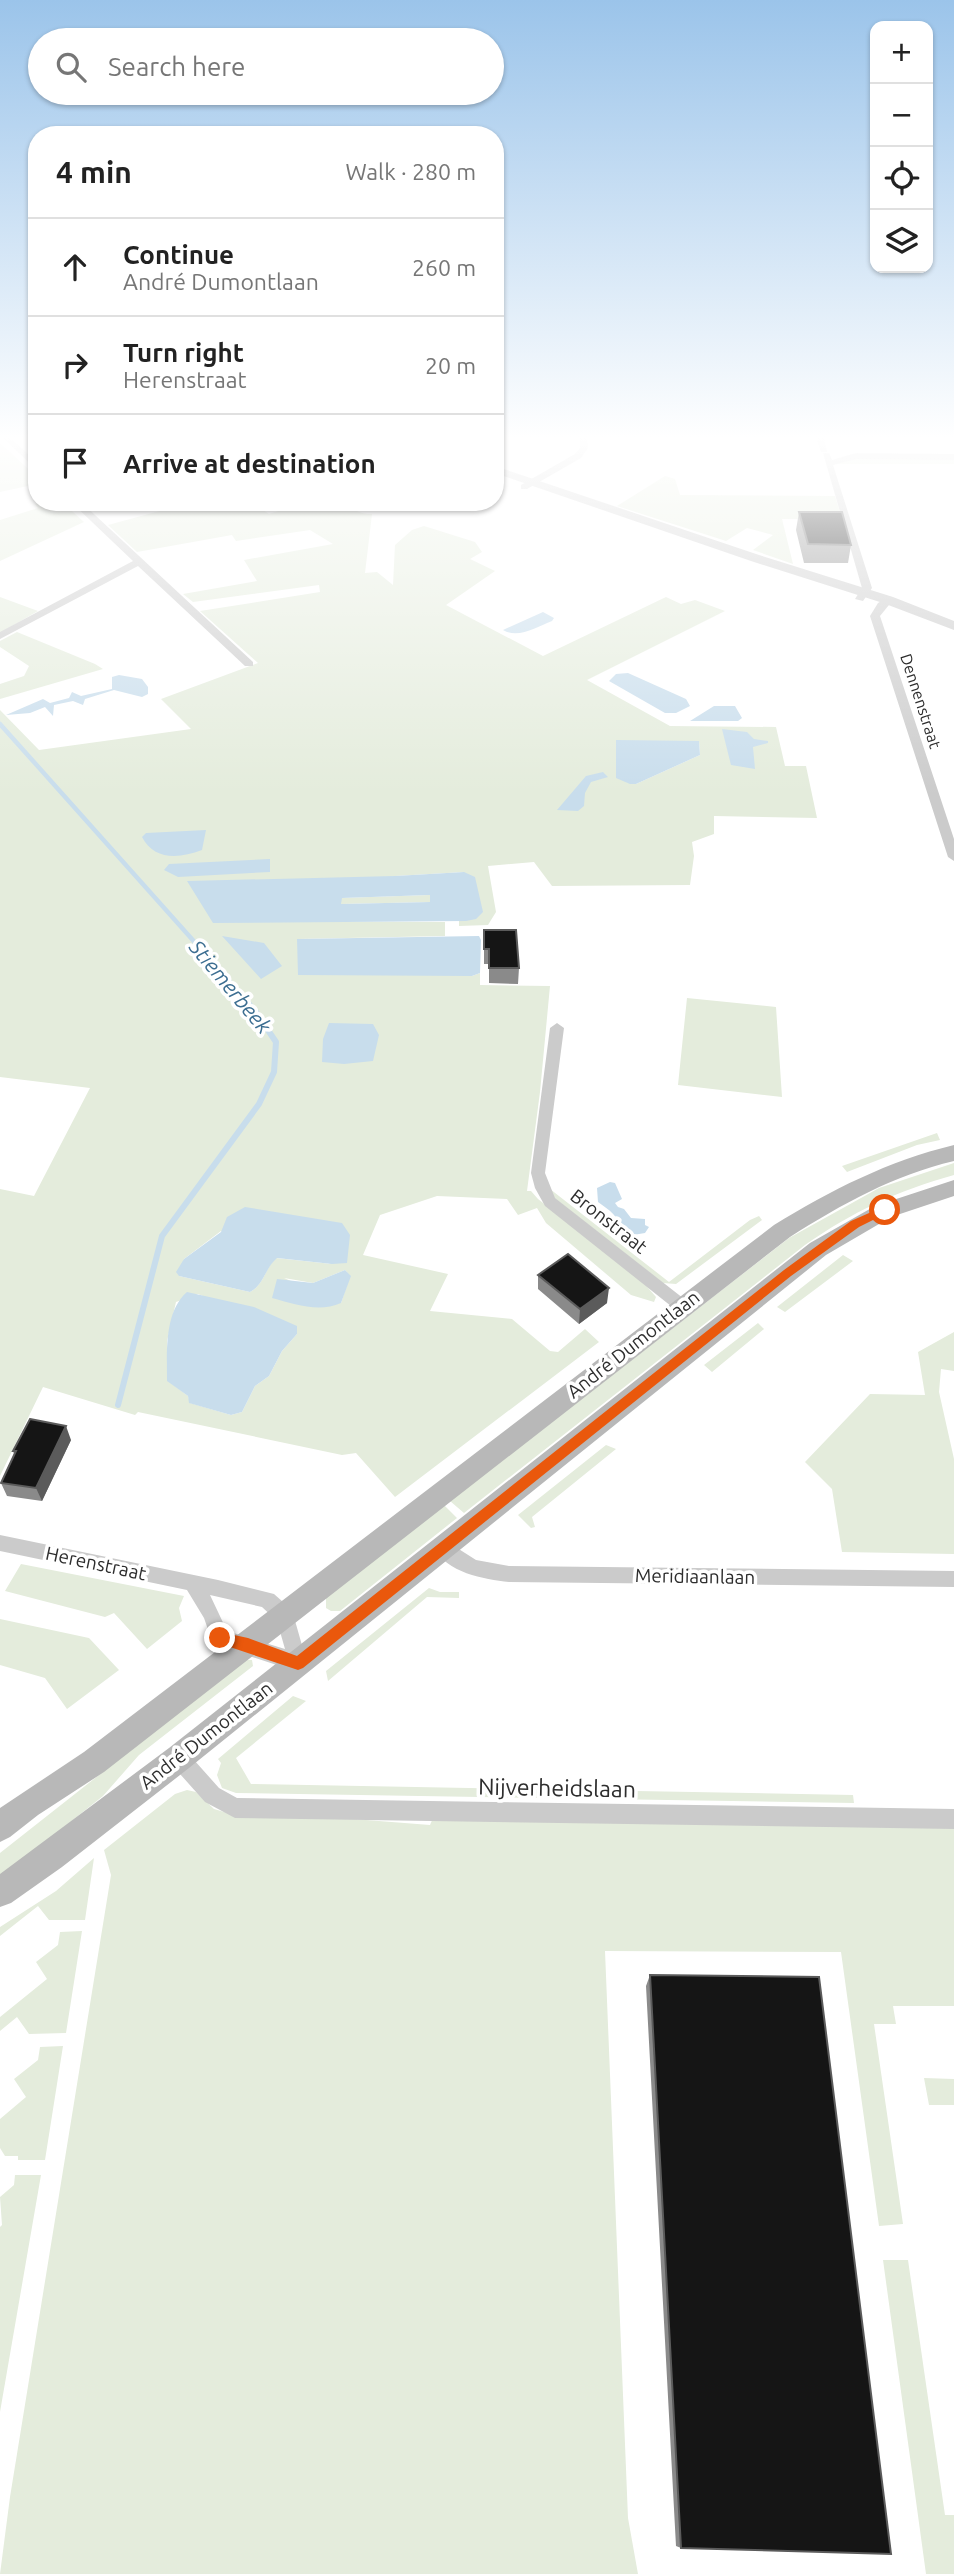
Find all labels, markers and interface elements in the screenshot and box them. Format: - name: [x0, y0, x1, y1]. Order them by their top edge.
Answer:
- map controls: [870, 21, 933, 273]
- button: +: [870, 21, 933, 84]
- search box: [28, 28, 504, 105]
- icon: search: [52, 48, 90, 86]
- text: Search here: [108, 52, 245, 81]
- button: −: [870, 84, 933, 147]
- button: locate: [870, 147, 933, 210]
- text: 4 min: [56, 155, 132, 189]
- text: Walk · 280 m: [345, 159, 476, 184]
- button: layers: [870, 210, 933, 273]
- text: Continue: [123, 240, 234, 269]
- icon: ahead: [56, 248, 94, 286]
- text: 260 m: [412, 255, 476, 280]
- text: André Dumontlaan: [123, 269, 319, 294]
- text: Turn right: [123, 338, 244, 367]
- icon: right: [56, 346, 94, 384]
- text: 20 m: [425, 353, 476, 378]
- text: Herenstraat: [123, 367, 247, 392]
- icon: arrive: [56, 444, 94, 482]
- text: Arrive at destination: [123, 449, 376, 478]
- street label: Dennenstraat: [897, 651, 945, 751]
- water label: Stiemerbeek: [184, 934, 277, 1038]
- street label: Bronstraat: [566, 1184, 652, 1258]
- route start: [869, 1194, 900, 1225]
- street label: André Dumontlaan: [562, 1286, 704, 1402]
- street label: Herenstraat: [44, 1542, 149, 1584]
- street label: Meridiaanlaan: [635, 1564, 755, 1588]
- route end: [204, 1622, 235, 1653]
- street label: André Dumontlaan: [135, 1677, 277, 1793]
- street label: Nijverheidslaan: [478, 1774, 636, 1801]

